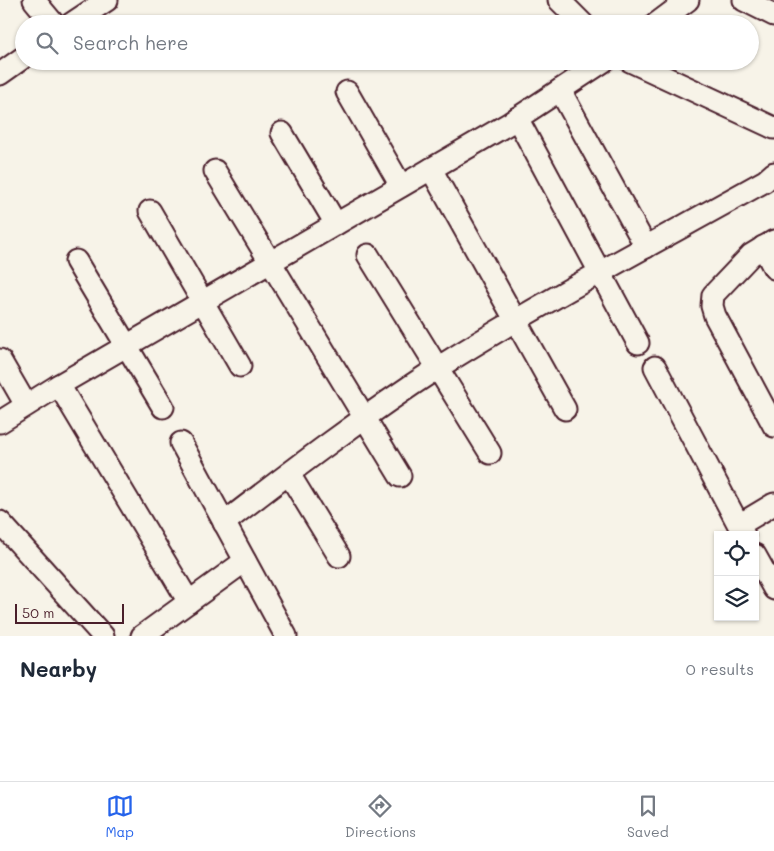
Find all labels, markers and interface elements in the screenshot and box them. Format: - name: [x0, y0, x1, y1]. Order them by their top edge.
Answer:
- search box: [15, 15, 759, 70]
- icon: search: [33, 29, 61, 57]
- text: Search here: [73, 30, 189, 55]
- map controls: [714, 531, 759, 621]
- button: locate: [714, 531, 759, 576]
- button: layers: [714, 576, 759, 621]
- scale bar: [15, 601, 124, 624]
- text: 50 m: [22, 603, 54, 622]
- text: Nearby: [20, 655, 97, 682]
- text: 0 results: [686, 658, 754, 679]
- tab: Map: [105, 792, 134, 841]
- tab: Directions: [345, 792, 416, 841]
- tab: Saved: [627, 792, 669, 841]

